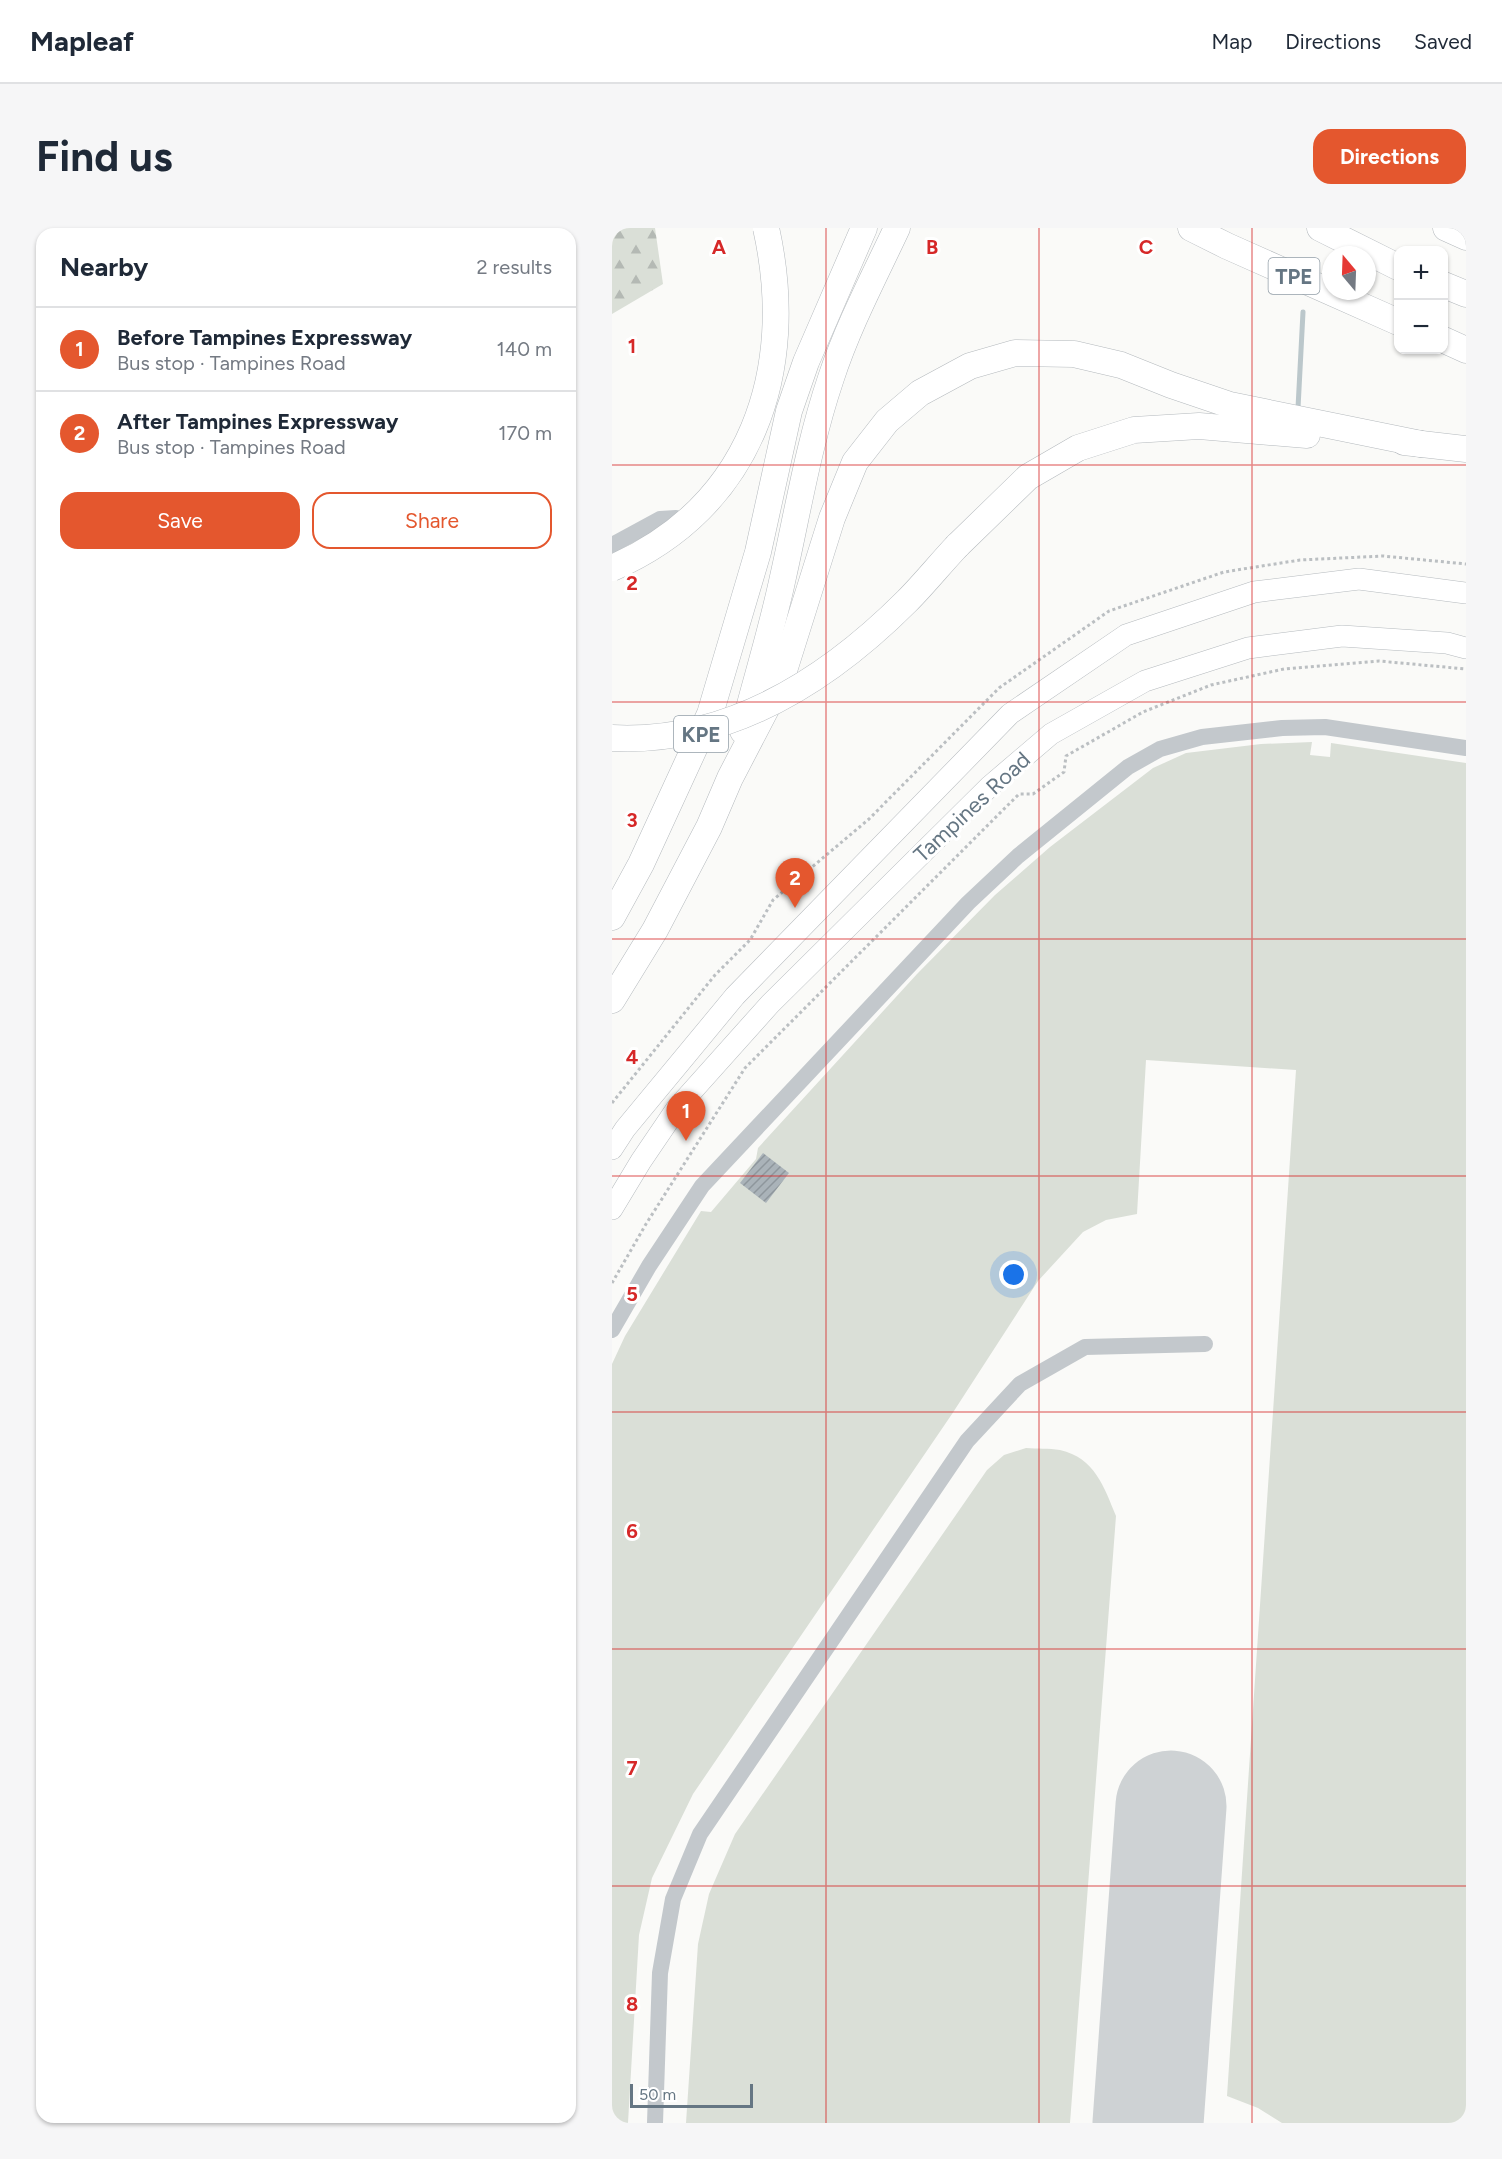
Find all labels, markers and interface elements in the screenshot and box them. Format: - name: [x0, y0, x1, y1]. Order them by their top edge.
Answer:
- text: Mapleaf: [30, 24, 134, 58]
- text: Map: [1211, 29, 1252, 54]
- text: Directions: [1285, 29, 1381, 54]
- text: Saved: [1414, 29, 1472, 54]
- button: Directions: [1313, 129, 1466, 184]
- text: Find us: [36, 131, 173, 182]
- text: A: [712, 235, 727, 259]
- text: B: [926, 235, 938, 259]
- text: C: [1139, 235, 1153, 259]
- north arrow: [1322, 246, 1376, 300]
- map controls: [1394, 246, 1448, 354]
- button: +: [1394, 246, 1448, 300]
- text: Nearby: [60, 251, 148, 283]
- text: 2 results: [476, 255, 552, 279]
- road number: TPE: [1268, 258, 1320, 294]
- button: −: [1394, 300, 1448, 354]
- text: Before Tampines Expressway: [117, 324, 412, 351]
- text: 1: [628, 334, 636, 358]
- text: 1: [75, 337, 84, 361]
- text: 140 m: [497, 337, 552, 361]
- text: Bus stop · Tampines Road: [117, 351, 346, 375]
- text: After Tampines Expressway: [117, 408, 398, 435]
- text: 2: [74, 421, 85, 445]
- text: 170 m: [498, 421, 552, 445]
- text: Bus stop · Tampines Road: [117, 435, 346, 459]
- button: Save: [60, 492, 300, 549]
- button: Share: [312, 492, 552, 549]
- text: 2: [626, 571, 638, 595]
- road number: KPE: [674, 716, 728, 752]
- street label: Tampines Road: [908, 746, 1036, 868]
- text: 3: [626, 808, 638, 832]
- pin: 2: [776, 858, 814, 908]
- text: 4: [626, 1045, 639, 1069]
- pin: 1: [666, 1092, 706, 1141]
- your location: [999, 1260, 1028, 1289]
- text: 5: [626, 1282, 638, 1306]
- text: 6: [626, 1519, 638, 1543]
- text: 7: [626, 1756, 638, 1780]
- text: 8: [626, 1992, 638, 2016]
- scale bar: [630, 2081, 753, 2108]
- text: 50 m: [639, 2085, 676, 2104]

